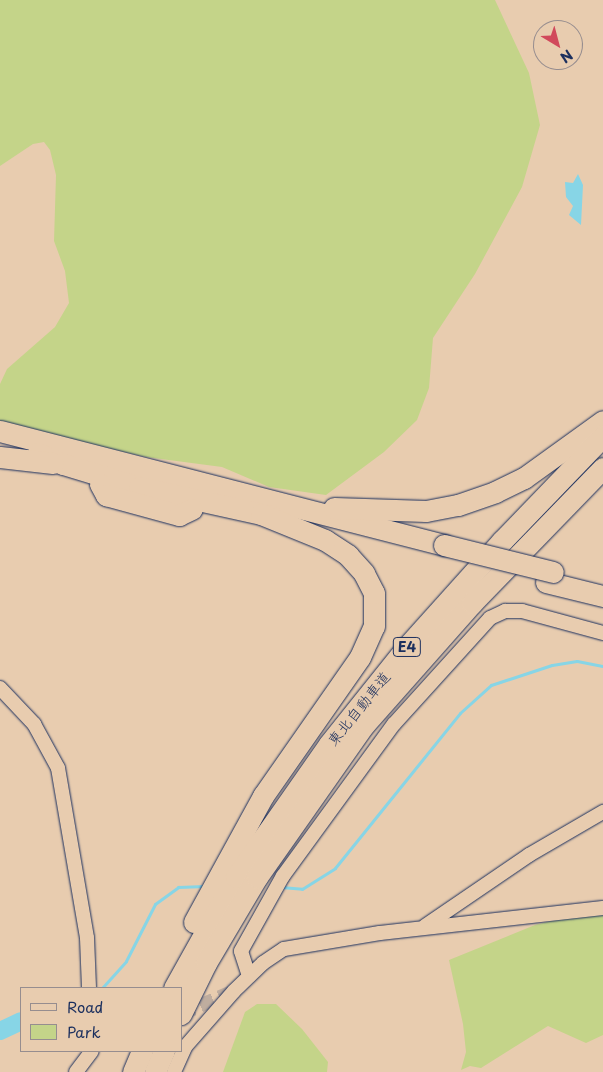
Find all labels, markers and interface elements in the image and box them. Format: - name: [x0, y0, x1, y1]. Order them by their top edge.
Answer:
- north arrow: [533, 20, 583, 70]
- text: N: [556, 45, 577, 68]
- road number: E4: [392, 636, 422, 659]
- street label: 東北自動車道: [323, 667, 393, 749]
- legend: [20, 987, 182, 1052]
- text: Road: [67, 995, 103, 1018]
- text: Park: [67, 1020, 101, 1043]

